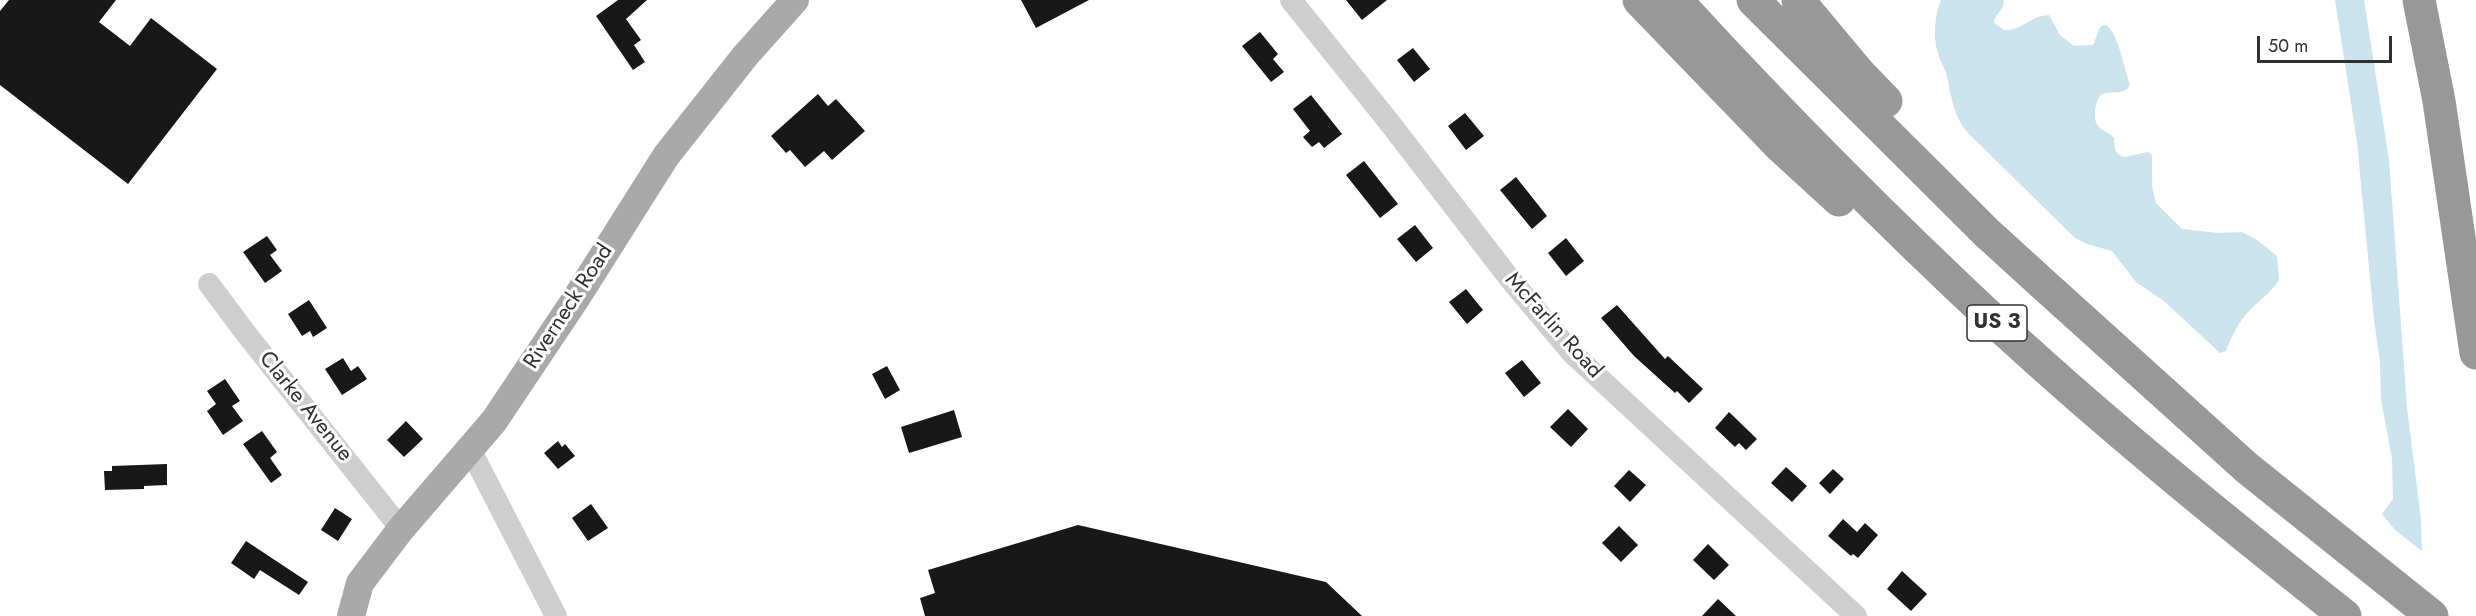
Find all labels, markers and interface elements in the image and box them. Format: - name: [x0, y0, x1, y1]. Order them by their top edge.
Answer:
- scale bar: [2260, 24, 2395, 62]
- text: 50 m: [2268, 33, 2308, 59]
- street label: Riverneck Road: [519, 240, 619, 374]
- street label: McFarlin Road: [1499, 268, 1607, 384]
- road number: US 3: [1967, 305, 2027, 341]
- street label: Clarke Avenue: [253, 347, 357, 467]

